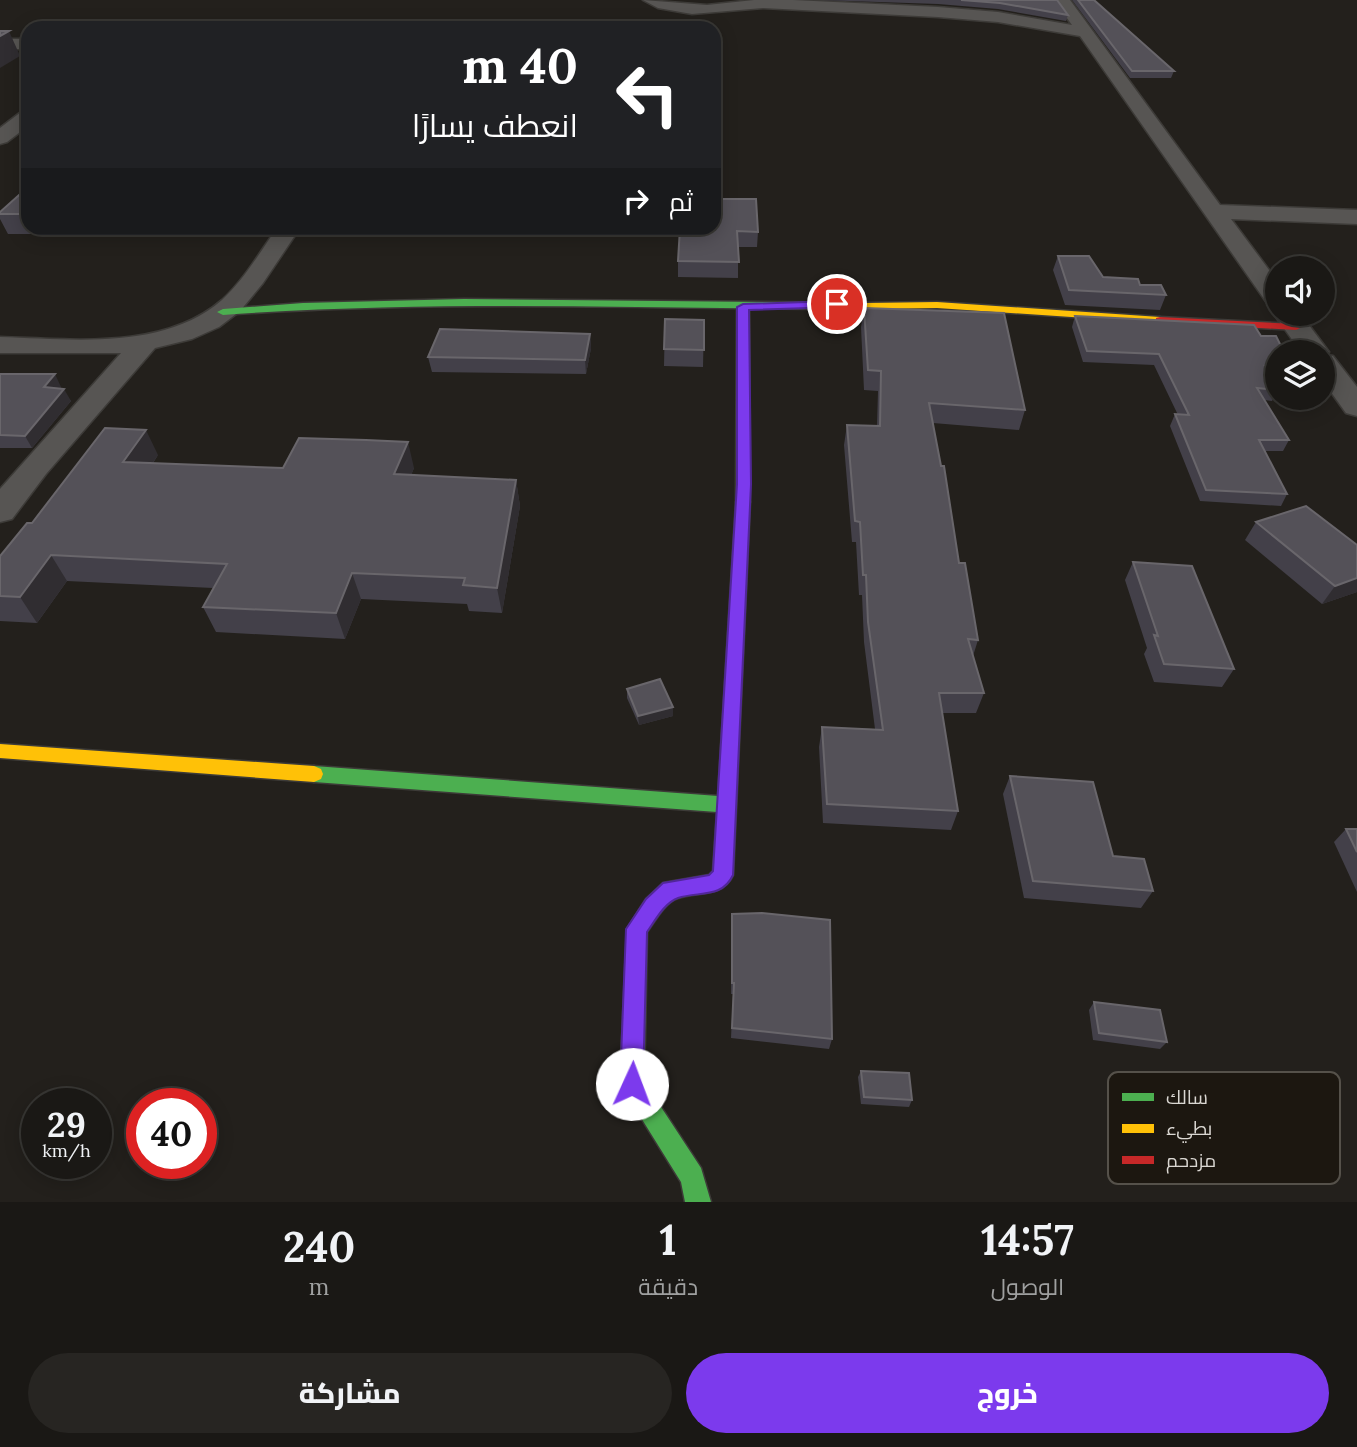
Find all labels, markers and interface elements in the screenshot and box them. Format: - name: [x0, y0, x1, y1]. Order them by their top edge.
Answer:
- text: 40 m: [462, 34, 578, 96]
- icon: left: [602, 49, 693, 140]
- text: انعطف يسارًا: [412, 105, 578, 146]
- icon: right: [617, 182, 655, 220]
- text: ثم: [669, 185, 693, 218]
- map controls: [1265, 256, 1335, 410]
- button: sound: [1265, 256, 1335, 326]
- pin: [807, 274, 867, 334]
- icon: arrive: [818, 285, 856, 323]
- button: layers: [1265, 340, 1335, 410]
- position arrow: [595, 1047, 669, 1121]
- legend: [1108, 1072, 1340, 1184]
- text: سالك: [1166, 1085, 1208, 1109]
- speed limit sign: 40: [126, 1088, 217, 1179]
- text: 29: [47, 1102, 86, 1147]
- text: بطيء: [1166, 1116, 1212, 1143]
- text: km/h: [42, 1139, 91, 1162]
- text: مزدحم: [1166, 1148, 1216, 1174]
- text: 1: [660, 1213, 677, 1267]
- text: 14:57: [981, 1213, 1074, 1267]
- text: 240: [283, 1220, 355, 1274]
- text: m: [309, 1272, 329, 1301]
- text: دقيقة: [638, 1272, 698, 1301]
- text: الوصول: [991, 1272, 1064, 1301]
- button: مشاركة: [28, 1353, 672, 1433]
- button: خروج: [686, 1353, 1329, 1433]

